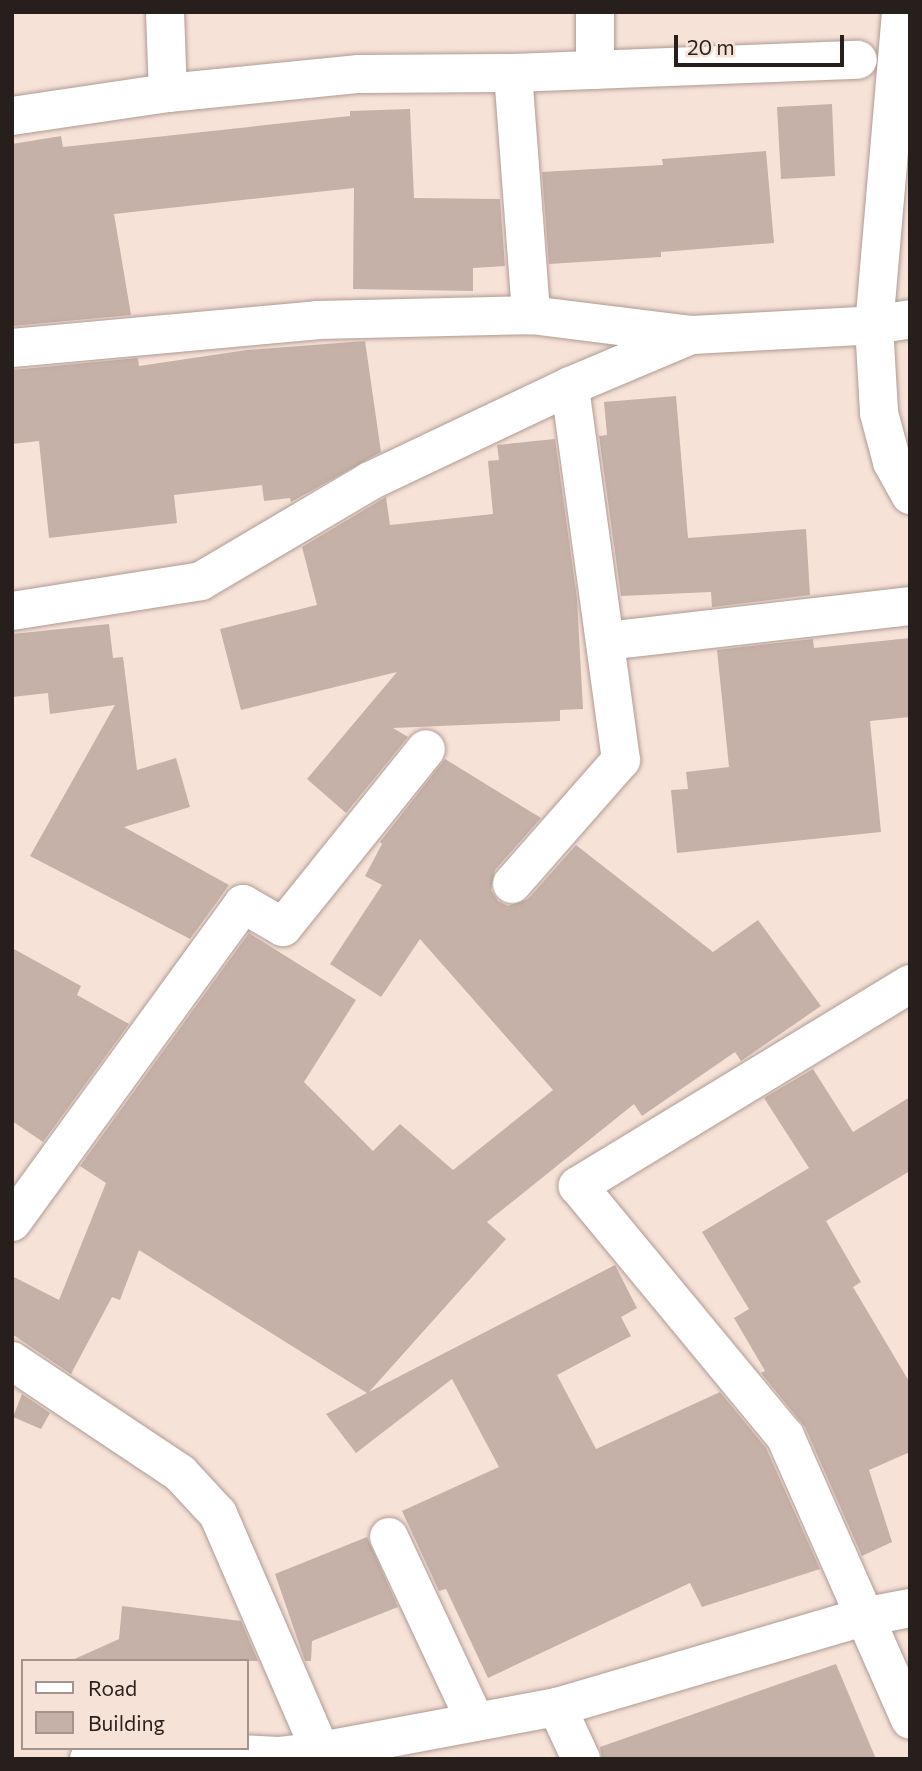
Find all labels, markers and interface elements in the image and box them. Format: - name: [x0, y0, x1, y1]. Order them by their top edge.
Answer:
- scale bar: [677, 21, 847, 65]
- text: 20 m: [687, 34, 735, 59]
- legend: [21, 1659, 248, 1750]
- text: Road: [88, 1675, 137, 1700]
- text: Building: [88, 1710, 165, 1735]

